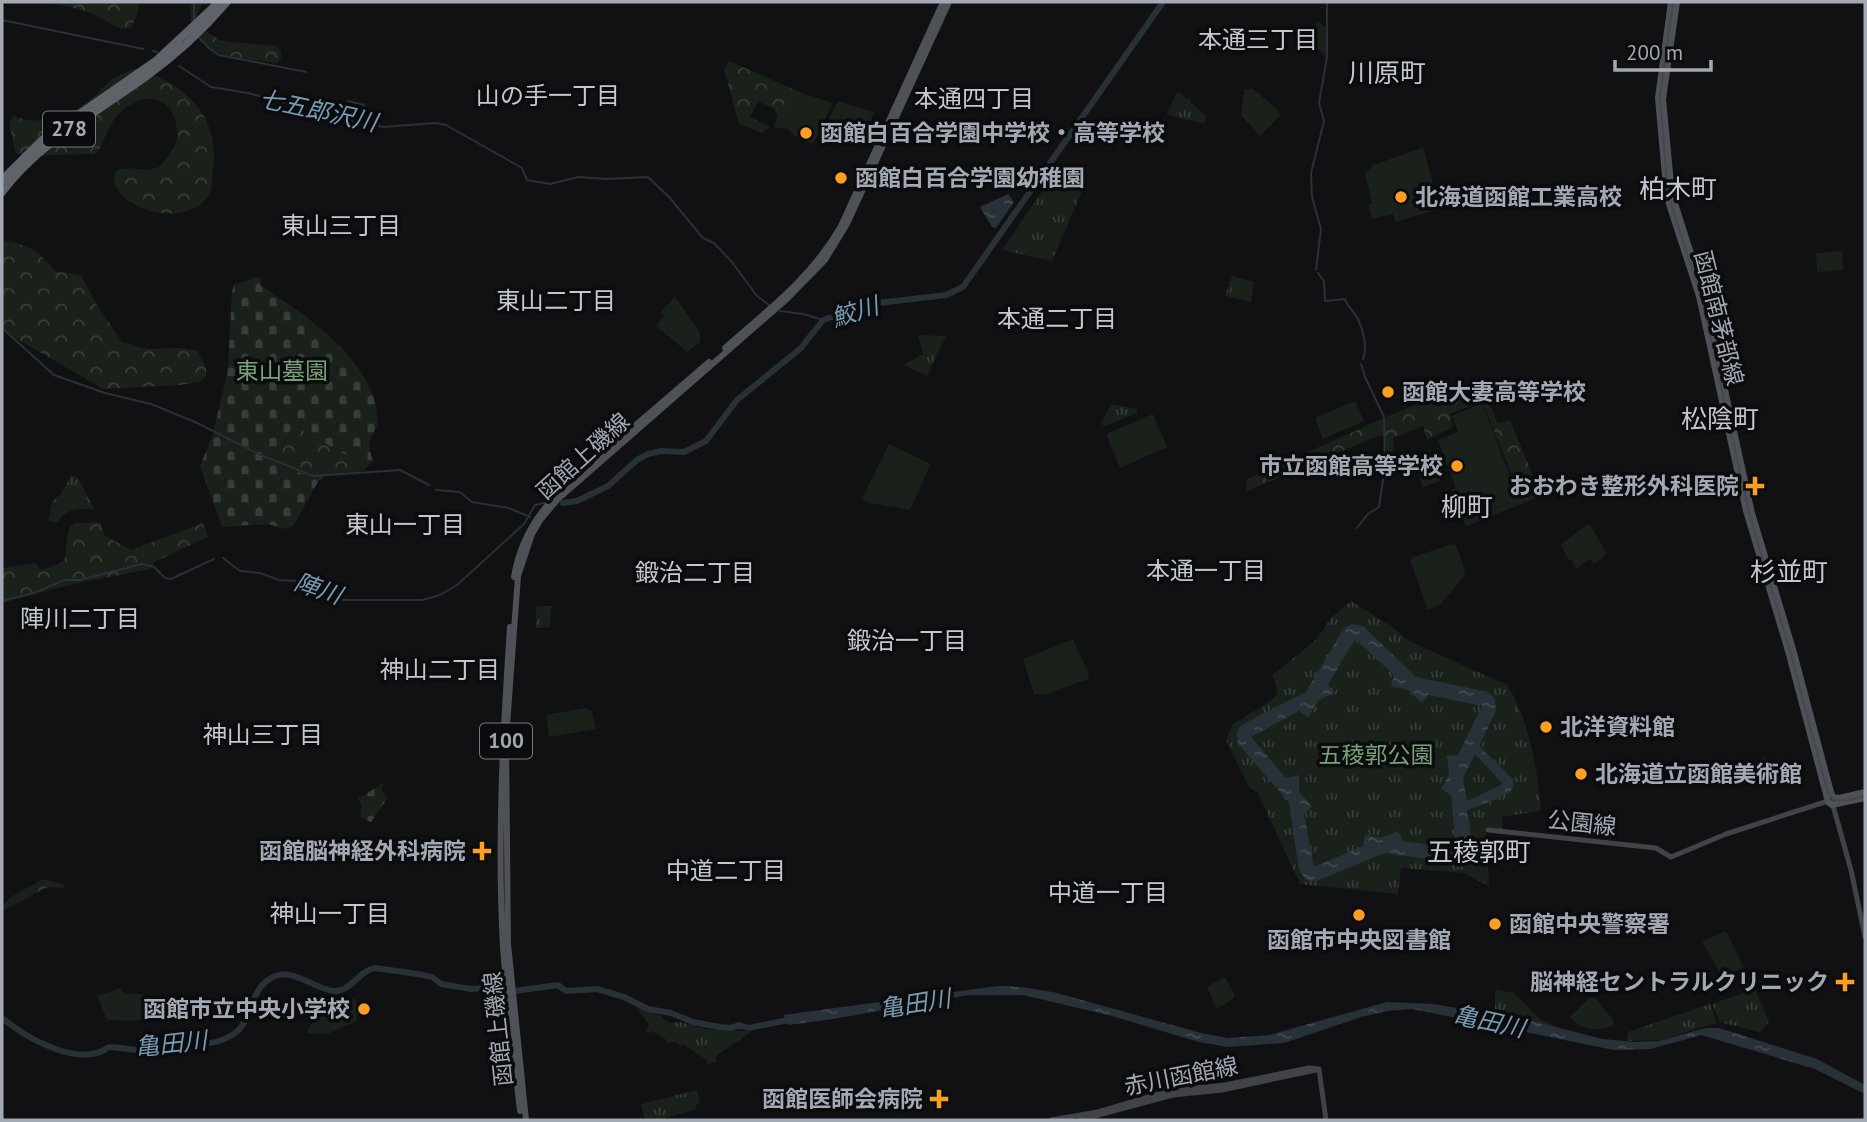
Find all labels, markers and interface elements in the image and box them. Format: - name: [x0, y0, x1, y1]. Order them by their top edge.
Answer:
- district label: 本通三丁目: [1198, 24, 1318, 55]
- scale bar: [1615, 28, 1711, 72]
- text: 200 m: [1626, 39, 1683, 66]
- district label: 川原町: [1348, 56, 1426, 89]
- district label: 山の手一丁目: [476, 80, 620, 111]
- water label: 七五郎沢川: [256, 83, 383, 139]
- district label: 本通四丁目: [914, 83, 1034, 114]
- road number: 278: [43, 111, 95, 146]
- place label: 函館白百合学園中学校・高等学校: [820, 118, 1165, 147]
- marker: 函館白百合学園中学校・高等学校: [798, 125, 814, 141]
- place label: 函館白百合学園幼稚園: [855, 163, 1085, 192]
- marker: 函館白百合学園幼稚園: [833, 170, 849, 186]
- district label: 柏木町: [1639, 172, 1717, 205]
- place label: 北海道函館工業高校: [1415, 182, 1622, 211]
- marker: 北海道函館工業高校: [1393, 189, 1409, 205]
- district label: 東山三丁目: [281, 210, 401, 241]
- street label: 函館南茅部線: [1689, 247, 1750, 388]
- district label: 東山二丁目: [496, 285, 616, 316]
- water label: 鮫川: [827, 289, 885, 333]
- district label: 本通二丁目: [997, 303, 1117, 334]
- park label: 東山墓園: [236, 356, 328, 385]
- place label: 函館大妻高等学校: [1402, 377, 1586, 406]
- marker: 函館大妻高等学校: [1380, 384, 1396, 400]
- district label: 松陰町: [1681, 402, 1759, 435]
- street label: 函館上磯線: [530, 406, 635, 505]
- place label: 市立函館高等学校: [1259, 451, 1443, 480]
- marker: 市立函館高等学校: [1449, 458, 1465, 474]
- place label: おおわき整形外科医院: [1509, 471, 1739, 500]
- marker: おおわき整形外科医院: [1745, 476, 1765, 496]
- district label: 柳町: [1441, 490, 1493, 523]
- district label: 東山一丁目: [345, 509, 465, 540]
- district label: 本通一丁目: [1146, 555, 1266, 586]
- district label: 杉並町: [1750, 555, 1828, 588]
- district label: 鍛治二丁目: [635, 557, 755, 588]
- water label: 陣川: [290, 566, 349, 612]
- district label: 陣川二丁目: [20, 603, 140, 634]
- district label: 鍛治一丁目: [847, 625, 967, 656]
- district label: 神山二丁目: [380, 654, 500, 685]
- place label: 北洋資料館: [1560, 712, 1675, 741]
- district label: 神山三丁目: [203, 719, 323, 750]
- marker: 北洋資料館: [1538, 719, 1554, 735]
- road number: 100: [480, 724, 532, 758]
- park label: 五稜郭公園: [1319, 740, 1434, 769]
- place label: 北海道立函館美術館: [1595, 759, 1802, 788]
- marker: 北海道立函館美術館: [1573, 766, 1589, 782]
- street label: 公園線: [1546, 804, 1618, 841]
- district label: 五稜郭町: [1427, 835, 1531, 868]
- place label: 函館脳神経外科病院: [259, 836, 466, 865]
- marker: 函館脳神経外科病院: [472, 841, 492, 861]
- district label: 中道二丁目: [666, 855, 786, 886]
- district label: 中道一丁目: [1048, 877, 1168, 908]
- district label: 神山一丁目: [270, 898, 390, 929]
- marker: 函館市中央図書館: [1351, 907, 1367, 923]
- place label: 函館中央警察署: [1509, 909, 1670, 938]
- marker: 函館中央警察署: [1487, 916, 1503, 932]
- place label: 函館市中央図書館: [1267, 925, 1451, 954]
- place label: 脳神経セントラルクリニック: [1530, 967, 1829, 996]
- street label: 函館上磯線: [477, 970, 518, 1088]
- marker: 脳神経セントラルクリニック: [1835, 972, 1855, 992]
- water label: 亀田川: [877, 982, 956, 1024]
- place label: 函館市立中央小学校: [143, 994, 350, 1023]
- water label: 亀田川: [1451, 999, 1530, 1045]
- marker: 函館市立中央小学校: [356, 1001, 372, 1017]
- water label: 亀田川: [134, 1024, 211, 1063]
- street label: 赤川函館線: [1122, 1050, 1240, 1101]
- place label: 函館医師会病院: [762, 1084, 923, 1113]
- marker: 函館医師会病院: [929, 1089, 949, 1109]

